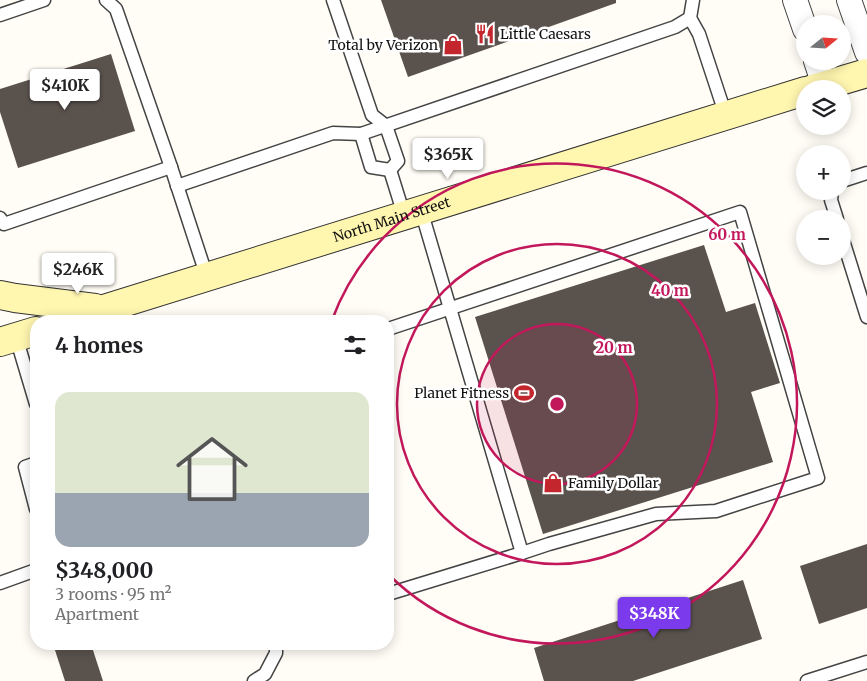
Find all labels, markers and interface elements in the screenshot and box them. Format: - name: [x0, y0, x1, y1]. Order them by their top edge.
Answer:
- north arrow: [796, 15, 851, 70]
- map controls: [796, 15, 851, 265]
- restaurant icon: Little Caesars: [474, 23, 496, 45]
- place label: Little Caesars: [500, 25, 591, 43]
- shop icon: Total by Verizon: [442, 34, 464, 56]
- place label: Total by Verizon: [328, 36, 438, 54]
- pin: $410K: [30, 68, 100, 111]
- text: $410K: [41, 75, 89, 95]
- button: layers: [796, 80, 851, 135]
- pin: $365K: [413, 138, 483, 180]
- text: $365K: [423, 144, 473, 164]
- button: +: [796, 145, 851, 200]
- street label: North Main Street: [331, 193, 453, 246]
- button: −: [796, 210, 851, 265]
- text: 60 m: [708, 225, 746, 244]
- pin: $246K: [43, 252, 113, 295]
- text: $246K: [53, 259, 103, 279]
- text: 40 m: [651, 281, 689, 300]
- icon: filters: [341, 331, 369, 359]
- text: 4 homes: [55, 332, 143, 359]
- text: 20 m: [595, 338, 633, 357]
- sports icon: Planet Fitness: [513, 382, 535, 404]
- place label: Planet Fitness: [414, 384, 509, 402]
- centre of rings: [548, 395, 566, 413]
- icon: home: [167, 424, 257, 514]
- shop icon: Family Dollar: [542, 472, 564, 494]
- place label: Family Dollar: [568, 474, 659, 492]
- text: $348,000: [55, 557, 153, 584]
- text: 3 rooms · 95 m²: [55, 584, 171, 604]
- pin: $348K: [619, 596, 689, 639]
- text: $348K: [629, 603, 679, 623]
- text: Apartment: [55, 604, 139, 624]

